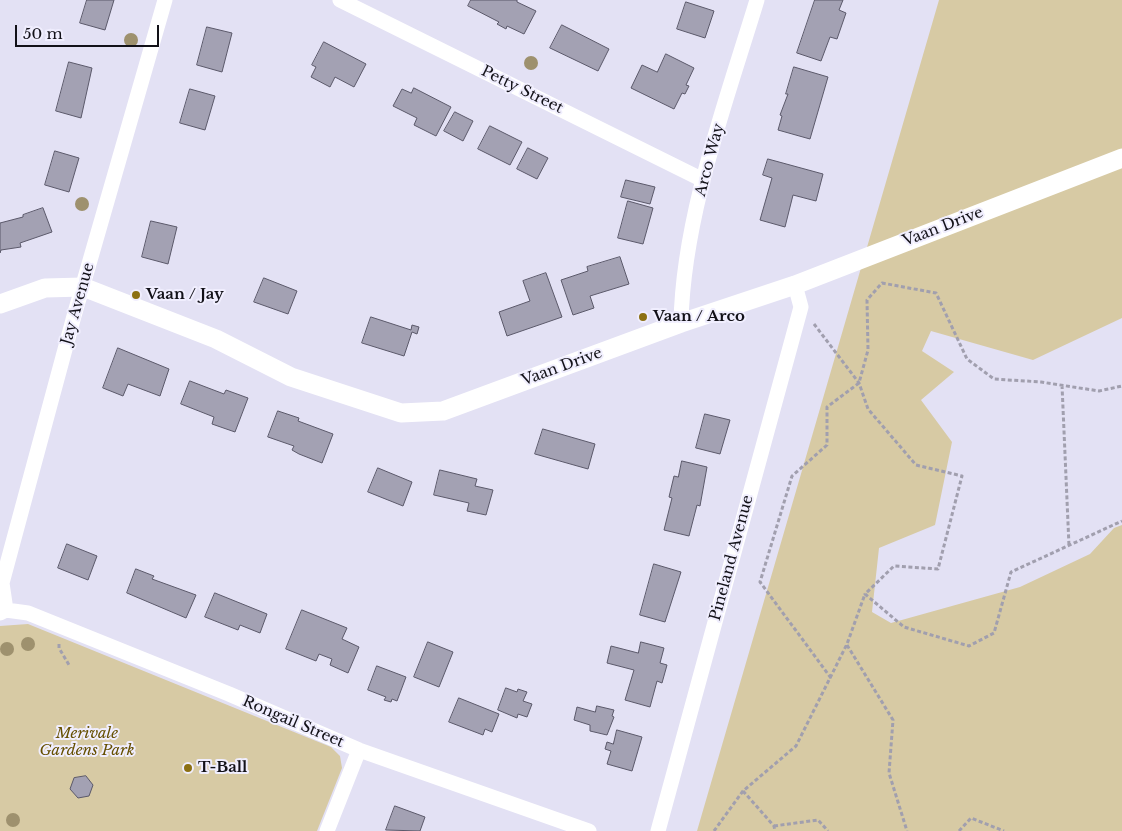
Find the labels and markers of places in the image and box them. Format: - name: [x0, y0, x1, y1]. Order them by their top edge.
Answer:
- place label: Vaan / Jay: [146, 286, 224, 304]
- marker: Vaan / Jay: [130, 289, 142, 301]
- place label: Vaan / Arco: [653, 308, 745, 326]
- marker: Vaan / Arco: [637, 311, 649, 323]
- place label: T-Ball: [198, 759, 247, 777]
- marker: T-Ball: [182, 762, 194, 774]

